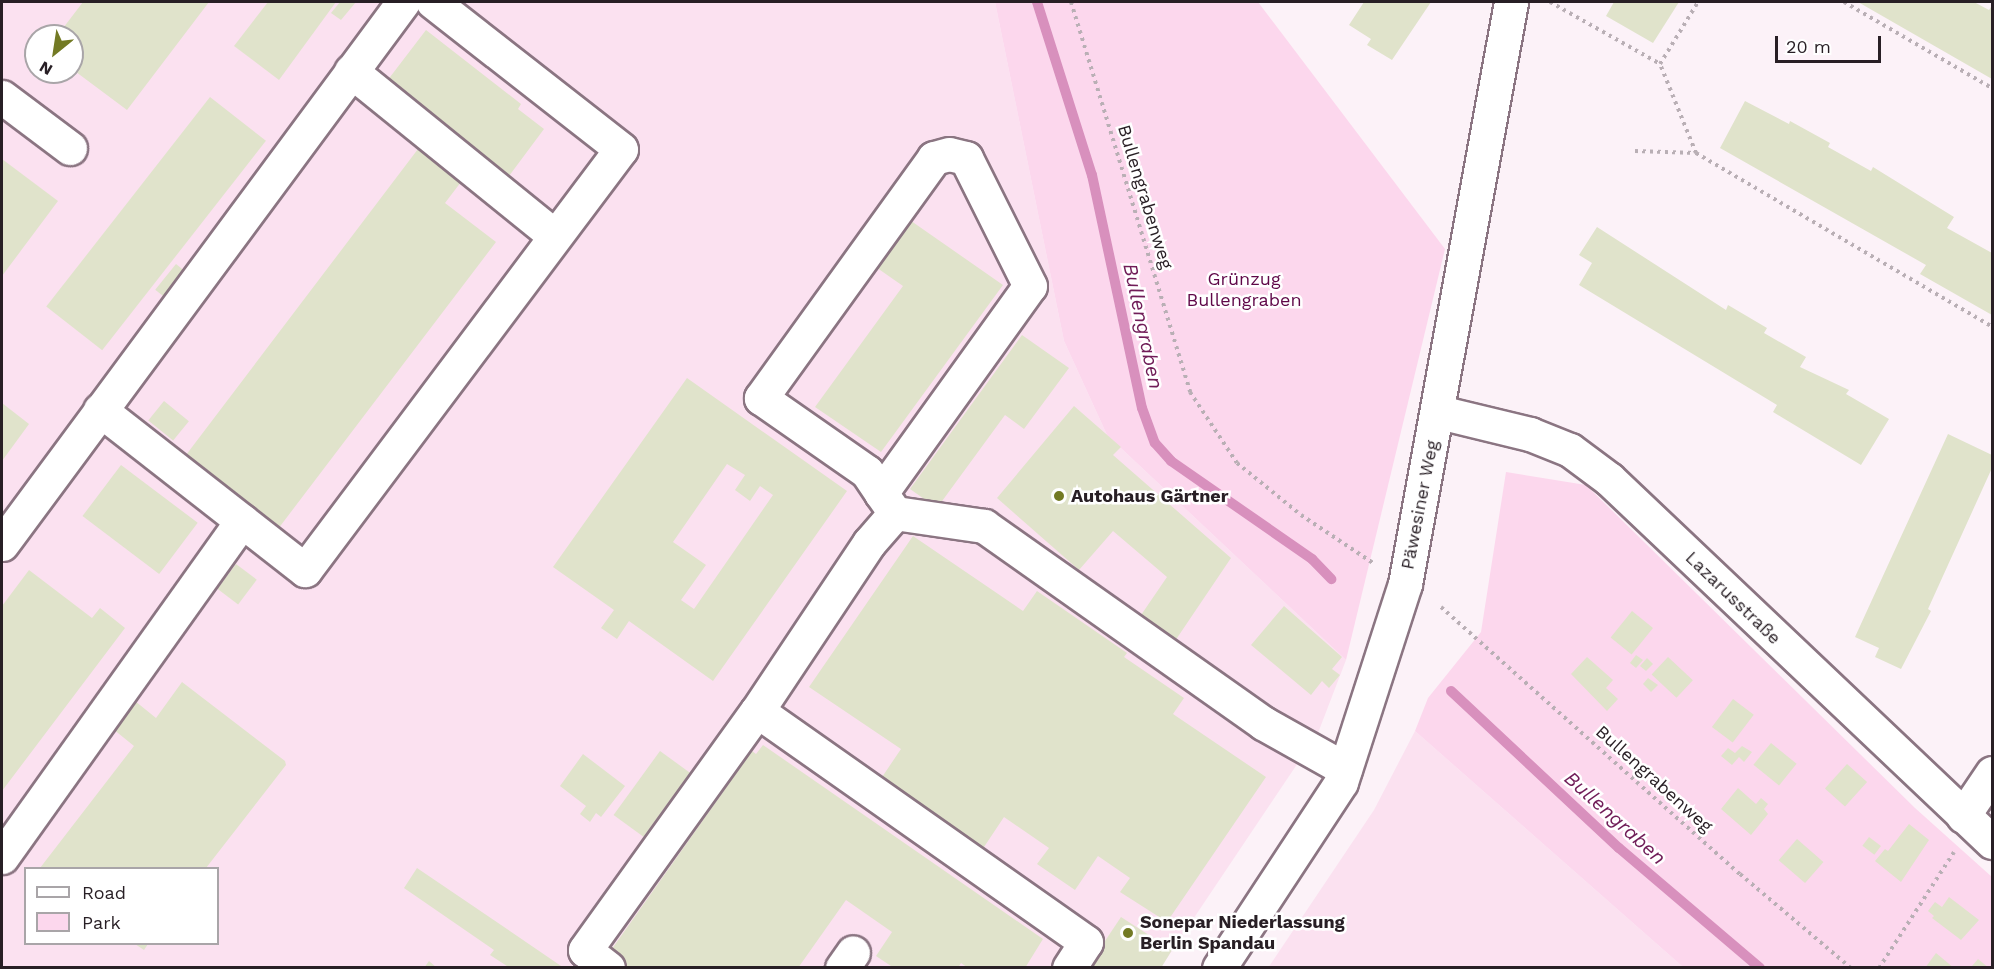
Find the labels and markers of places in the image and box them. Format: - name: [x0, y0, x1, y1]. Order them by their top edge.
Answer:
- place label: Autohaus Gärtner: [1071, 485, 1229, 507]
- marker: Autohaus Gärtner: [1052, 489, 1066, 503]
- place label: Sonepar Niederlassung Berlin Spandau: [1140, 912, 1345, 954]
- marker: Sonepar Niederlassung Berlin Spandau: [1121, 926, 1135, 940]

